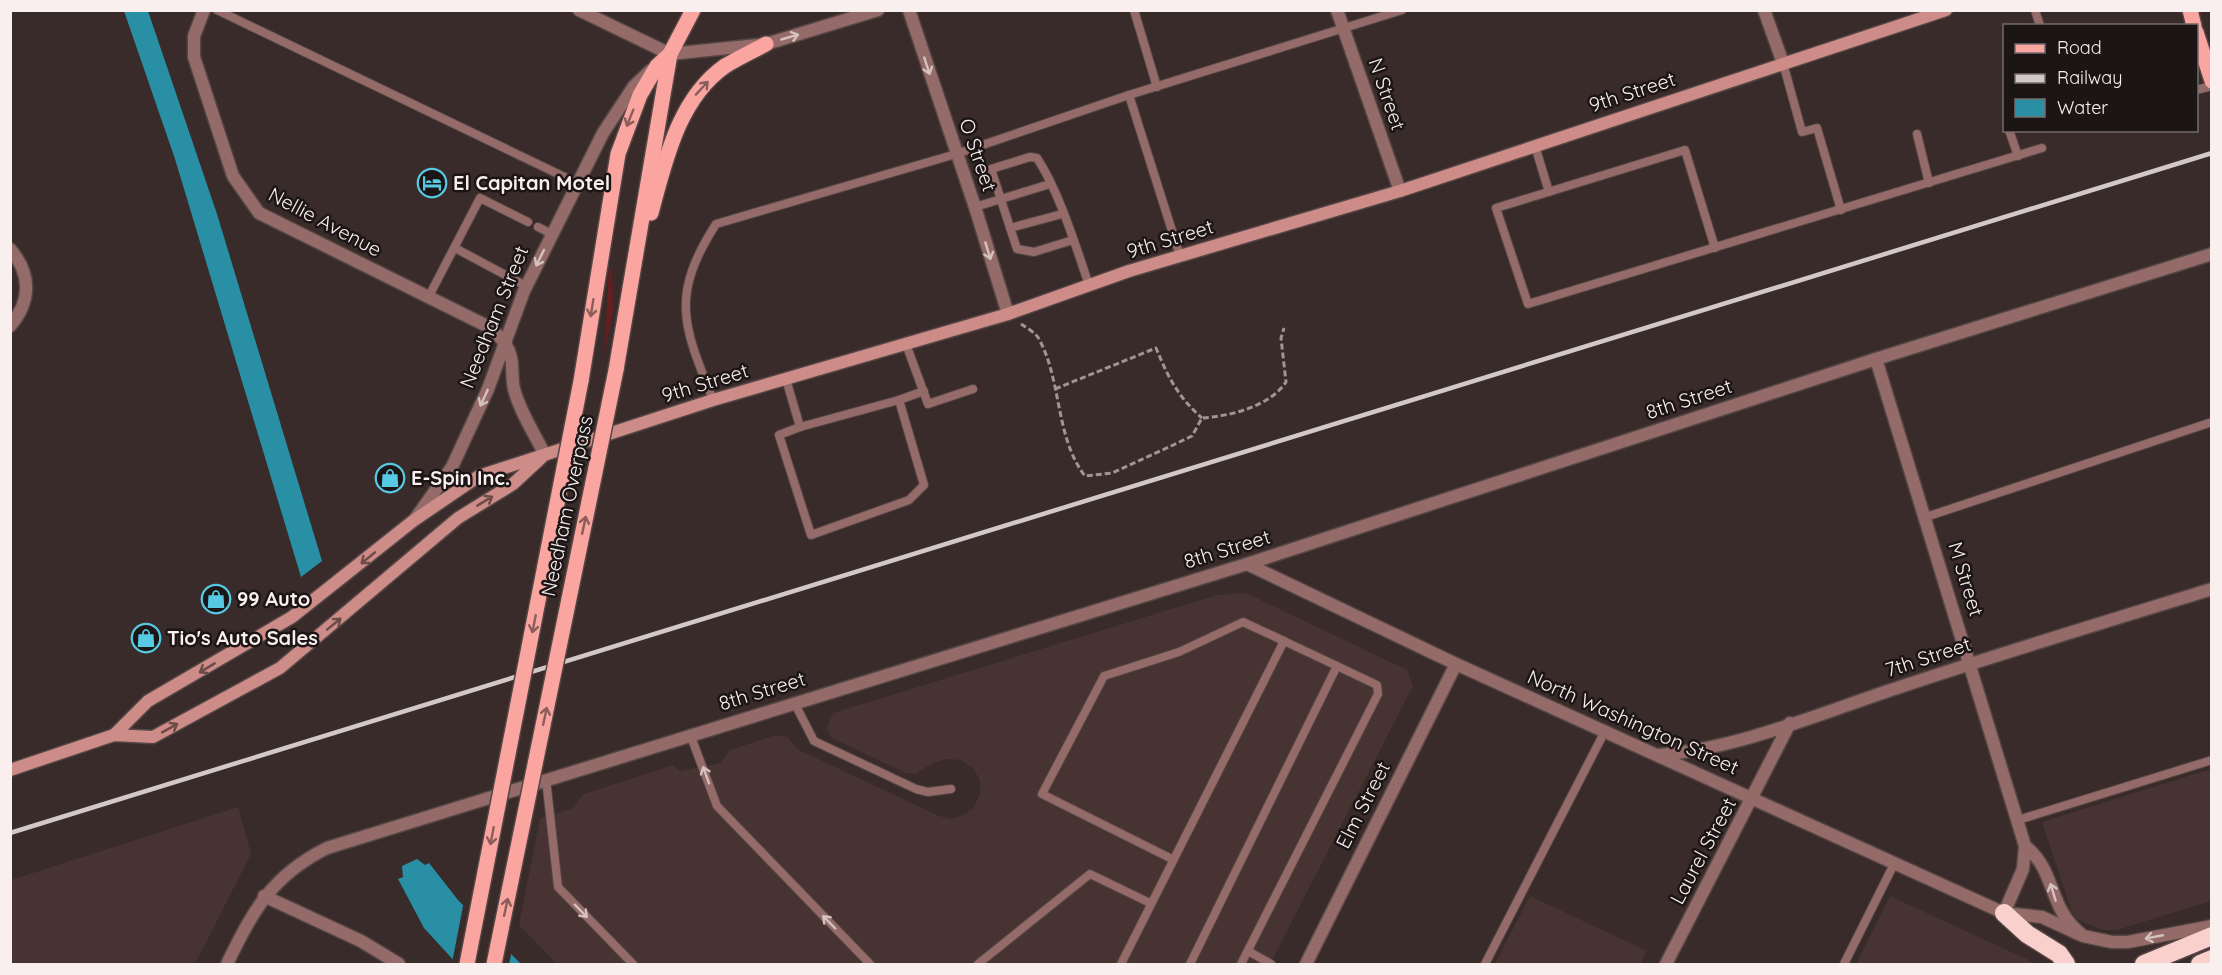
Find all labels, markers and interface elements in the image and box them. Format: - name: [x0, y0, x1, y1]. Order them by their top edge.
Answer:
- legend: [2003, 24, 2198, 132]
- one-way arrow: [780, 30, 799, 42]
- text: Road: [2057, 36, 2102, 59]
- street label: N Street: [1363, 54, 1412, 133]
- one-way arrow: [922, 56, 933, 75]
- street label: 9th Street: [1585, 66, 1678, 117]
- text: Railway: [2057, 66, 2123, 89]
- one-way arrow: [695, 81, 709, 96]
- text: Water: [2057, 96, 2108, 119]
- one-way arrow: [624, 108, 635, 126]
- street label: O Street: [954, 115, 1003, 195]
- hotel icon: El Capitan Motel: [416, 167, 448, 199]
- place label: El Capitan Motel: [453, 170, 610, 195]
- street label: Nellie Avenue: [264, 181, 386, 262]
- street label: 9th Street: [1123, 213, 1216, 264]
- one-way arrow: [984, 241, 995, 260]
- street label: Needham Street: [454, 242, 534, 392]
- one-way arrow: [534, 248, 546, 266]
- one-way arrow: [586, 298, 597, 318]
- street label: 9th Street: [658, 357, 751, 408]
- street label: 8th Street: [1643, 373, 1735, 424]
- one-way arrow: [478, 388, 490, 406]
- street label: Needham Overpass: [535, 413, 598, 599]
- shop icon: E-Spin Inc.: [374, 462, 406, 494]
- place label: E-Spin Inc.: [411, 465, 510, 490]
- one-way arrow: [476, 495, 493, 507]
- one-way arrow: [579, 516, 590, 535]
- street label: 8th Street: [1181, 523, 1273, 573]
- street label: M Street: [1943, 539, 1990, 619]
- one-way arrow: [361, 551, 376, 565]
- shop icon: 99 Auto: [200, 583, 232, 615]
- place label: 99 Auto: [237, 586, 310, 611]
- one-way arrow: [528, 614, 539, 633]
- one-way arrow: [326, 617, 342, 630]
- shop icon: Tio's Auto Sales: [130, 622, 162, 654]
- place label: Tio's Auto Sales: [167, 625, 318, 650]
- street label: 7th Street: [1882, 631, 1974, 682]
- one-way arrow: [199, 663, 216, 675]
- street label: North Washington Street: [1524, 664, 1743, 780]
- street label: 8th Street: [716, 665, 808, 715]
- one-way arrow: [540, 707, 551, 726]
- one-way arrow: [161, 722, 178, 734]
- street label: Elm Street: [1330, 757, 1395, 852]
- one-way arrow: [699, 766, 710, 784]
- street label: Laurel Street: [1664, 793, 1741, 908]
- one-way arrow: [486, 826, 497, 845]
- one-way arrow: [2046, 883, 2057, 902]
- one-way arrow: [501, 898, 512, 917]
- one-way arrow: [574, 904, 589, 919]
- one-way arrow: [822, 915, 836, 930]
- one-way arrow: [2145, 932, 2164, 943]

